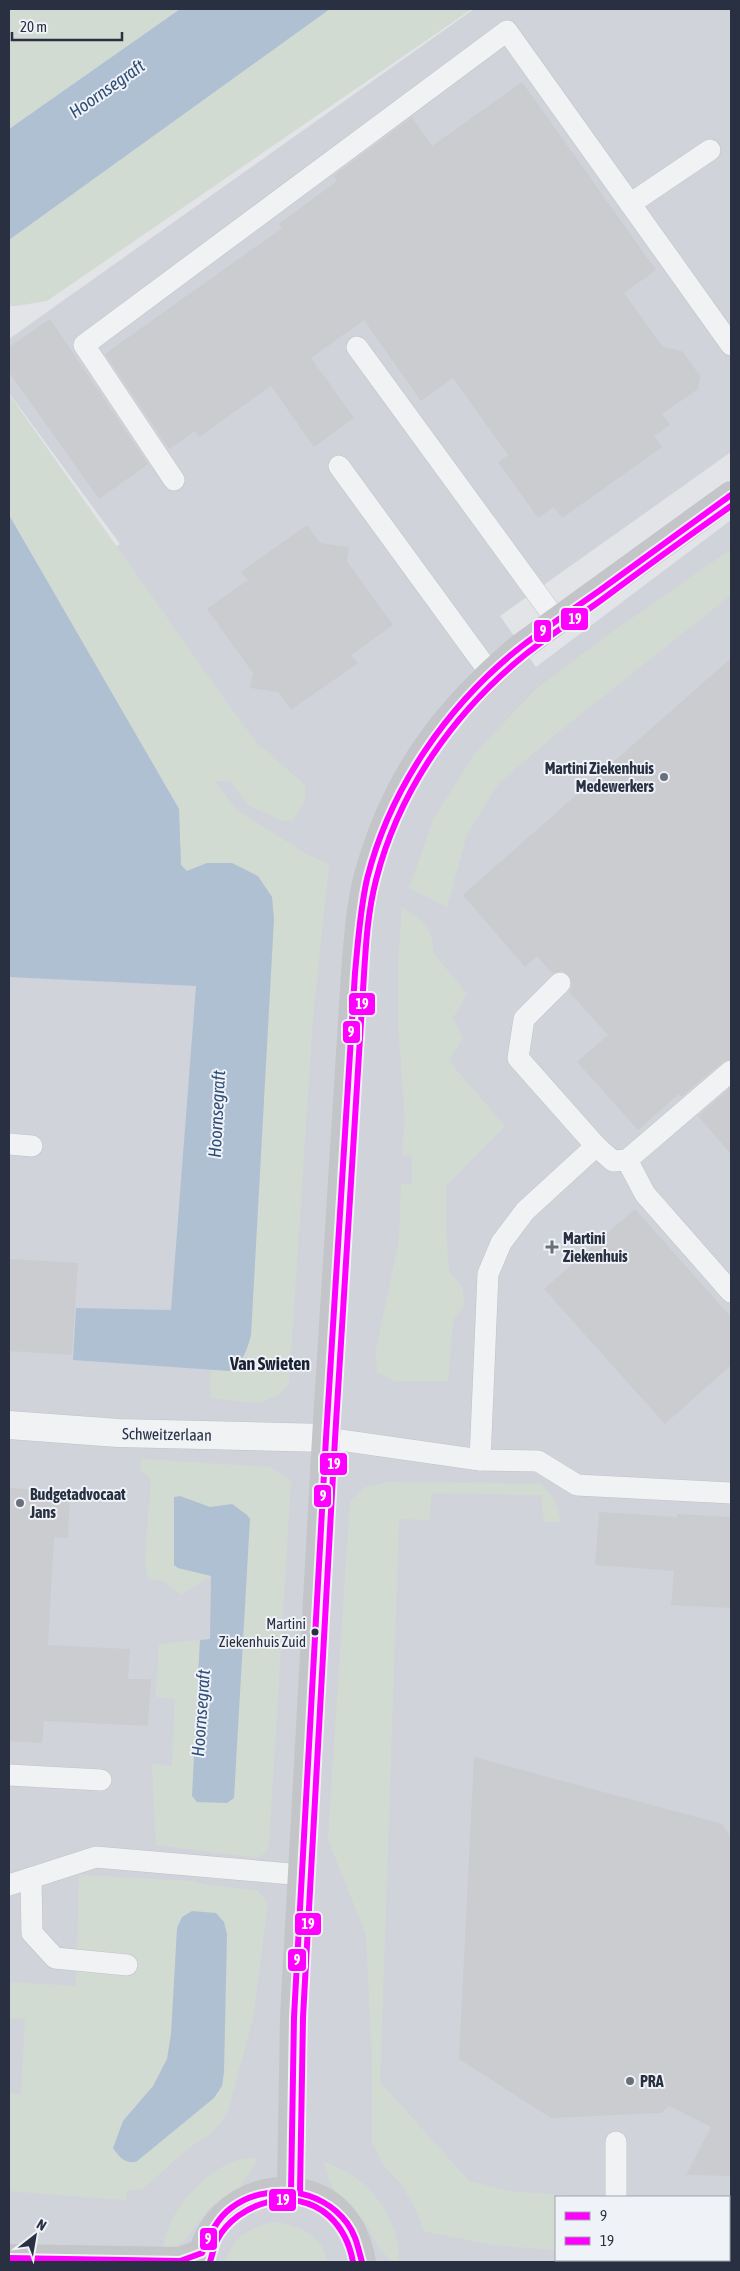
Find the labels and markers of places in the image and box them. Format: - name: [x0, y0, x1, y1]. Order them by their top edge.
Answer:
- place label: Martini Ziekenhuis Medewerkers: [545, 759, 654, 795]
- marker: Martini Ziekenhuis Medewerkers: [658, 771, 670, 783]
- place label: Martini Ziekenhuis: [563, 1229, 628, 1265]
- marker: Martini Ziekenhuis: [545, 1240, 559, 1254]
- place label: Budgetadvocaat Jans: [29, 1485, 126, 1521]
- marker: Budgetadvocaat Jans: [14, 1497, 26, 1509]
- place label: Martini Ziekenhuis Zuid: [219, 1615, 306, 1650]
- marker: Martini Ziekenhuis Zuid: [310, 1627, 320, 1637]
- place label: PRA: [640, 2072, 664, 2090]
- marker: PRA: [624, 2075, 636, 2087]

